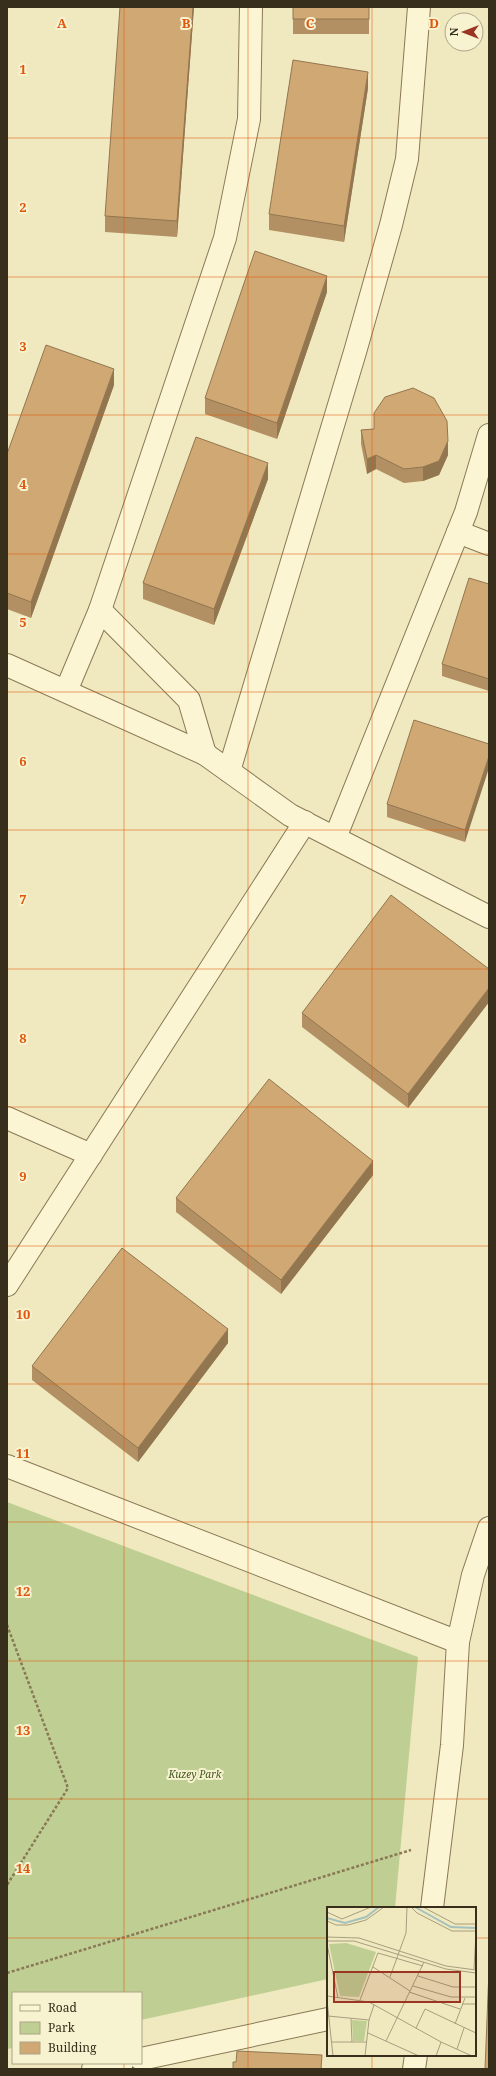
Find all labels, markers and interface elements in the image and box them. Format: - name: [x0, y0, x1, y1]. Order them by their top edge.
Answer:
- north arrow: [444, 12, 484, 52]
- text: A: [57, 14, 67, 32]
- text: B: [182, 14, 191, 32]
- text: C: [306, 14, 315, 32]
- text: D: [429, 14, 439, 32]
- text: N: [446, 27, 461, 36]
- text: 1: [19, 60, 27, 78]
- text: 2: [19, 198, 27, 216]
- text: 3: [19, 337, 27, 355]
- text: 4: [19, 475, 27, 493]
- text: 5: [19, 613, 27, 631]
- text: 6: [19, 752, 27, 770]
- text: 7: [19, 890, 27, 908]
- text: 8: [19, 1029, 27, 1047]
- text: 9: [19, 1167, 27, 1185]
- text: 10: [16, 1305, 30, 1323]
- text: 11: [16, 1444, 30, 1462]
- text: 12: [16, 1582, 30, 1600]
- text: 13: [16, 1721, 30, 1739]
- park label: Kuzey Park: [167, 1767, 222, 1781]
- text: 14: [16, 1859, 31, 1877]
- inset map: [327, 1907, 476, 2056]
- legend: [12, 1992, 142, 2064]
- text: Road: [48, 1999, 78, 2016]
- text: Park: [48, 2019, 76, 2036]
- text: Building: [48, 2039, 97, 2056]

